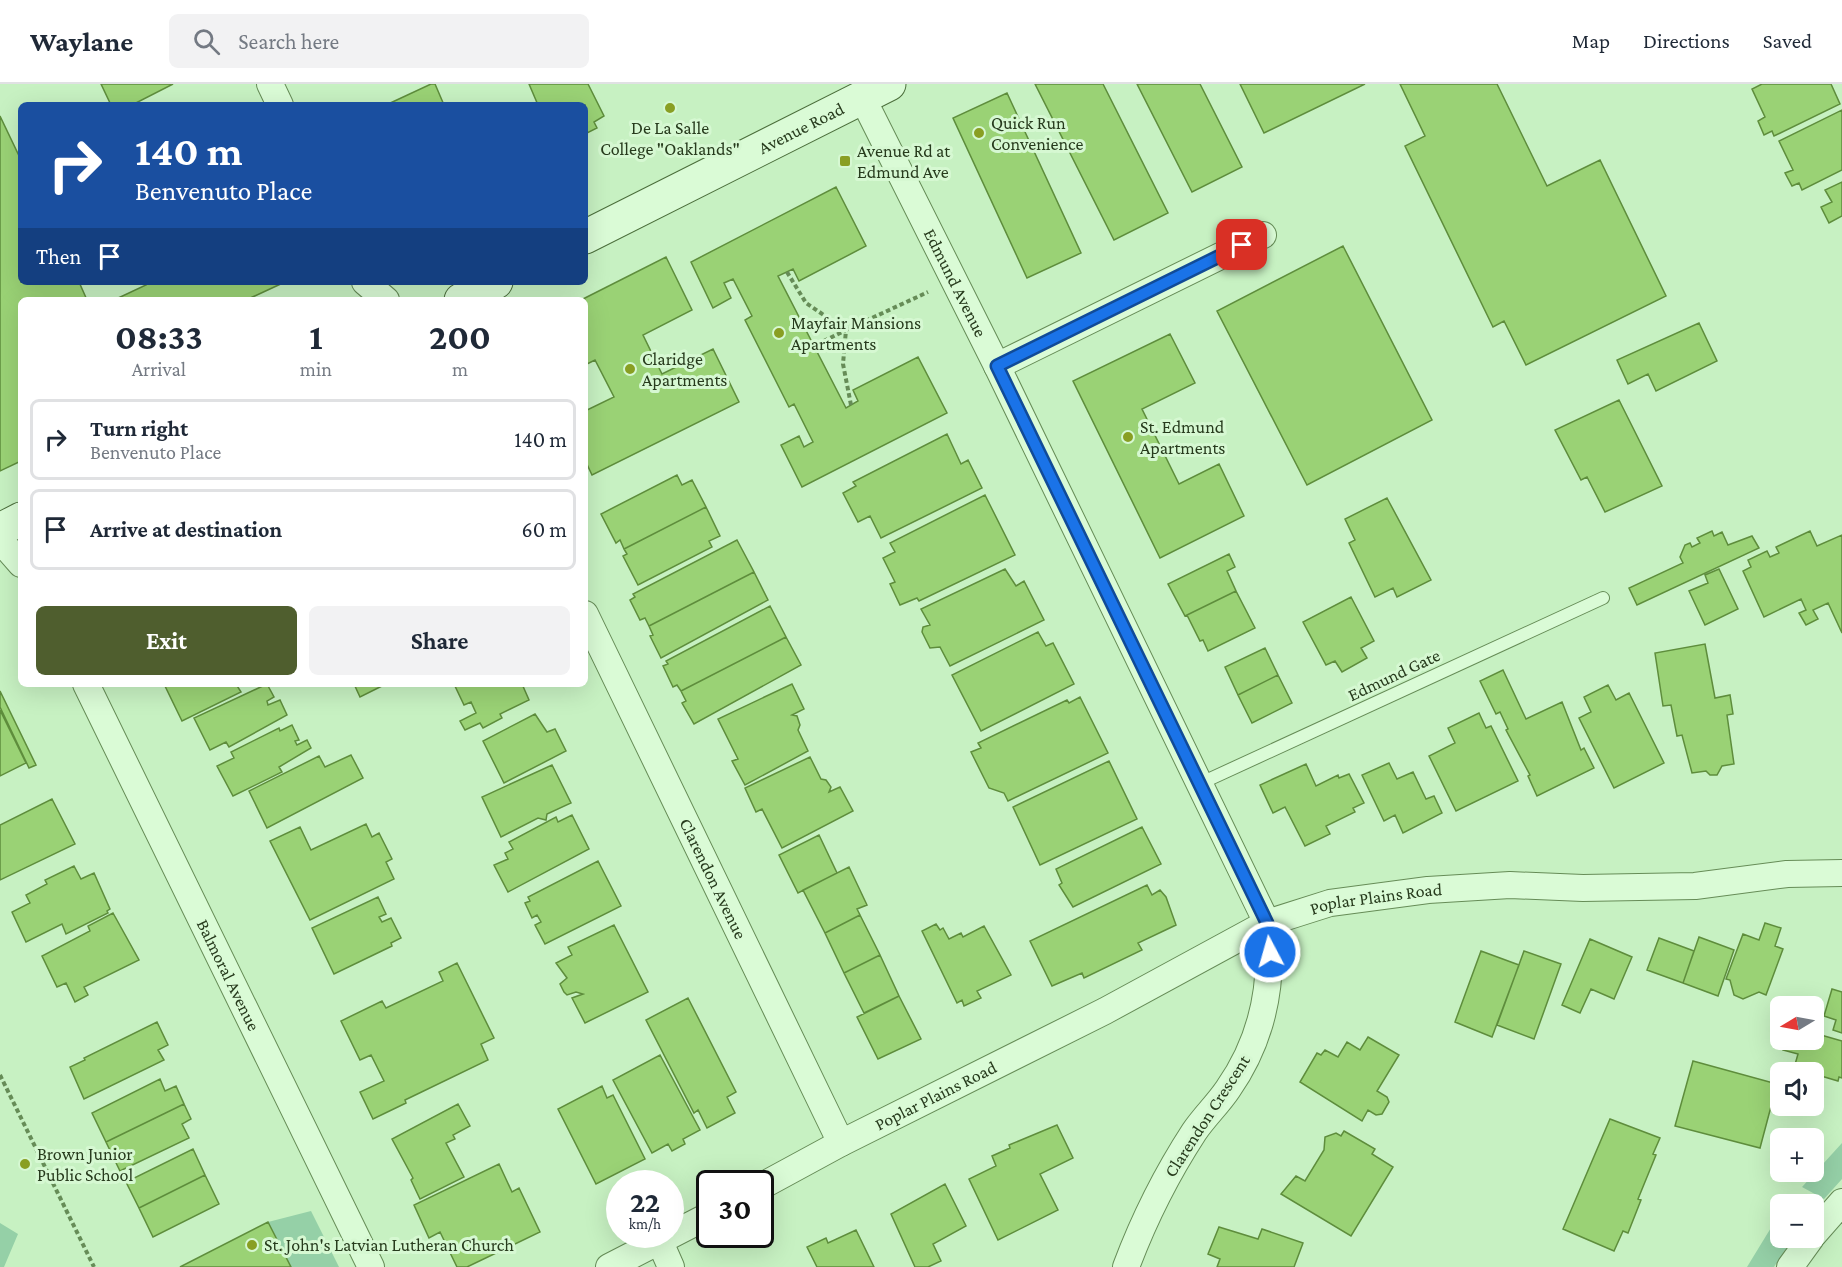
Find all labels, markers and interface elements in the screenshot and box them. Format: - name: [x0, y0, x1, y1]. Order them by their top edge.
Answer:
- search box: [169, 14, 589, 68]
- icon: search: [190, 25, 223, 58]
- text: Waylane: [30, 26, 133, 57]
- text: Search here: [238, 29, 339, 54]
- text: Map: [1572, 29, 1610, 53]
- text: Directions: [1643, 29, 1730, 53]
- text: Saved: [1763, 29, 1812, 53]
- street label: Avenue Road: [755, 98, 848, 158]
- marker: De La Salle College "Oaklands": [663, 101, 677, 115]
- place label: Quick Run Convenience: [991, 113, 1083, 154]
- place label: De La Salle College "Oaklands": [600, 118, 740, 159]
- icon: right: [36, 126, 114, 204]
- marker: Quick Run Convenience: [972, 126, 986, 140]
- text: 140 m: [135, 127, 243, 174]
- place label: Avenue Rd at Edmund Ave: [857, 141, 951, 182]
- marker: Avenue Rd at Edmund Ave: [838, 154, 852, 168]
- text: Benvenuto Place: [135, 176, 312, 206]
- pin: [1216, 219, 1267, 270]
- street label: Edmund Avenue: [920, 225, 991, 341]
- icon: arrive: [1225, 228, 1258, 261]
- icon: arrive: [93, 240, 126, 273]
- text: Then: [36, 244, 81, 269]
- place label: Mayfair Mansions Apartments: [791, 313, 921, 354]
- text: 08:33: [115, 317, 203, 357]
- text: 1: [309, 317, 323, 357]
- text: 200: [429, 317, 491, 357]
- marker: Mayfair Mansions Apartments: [772, 326, 786, 340]
- place label: Claridge Apartments: [642, 349, 727, 390]
- text: Arrival: [132, 358, 186, 380]
- text: min: [300, 358, 332, 380]
- text: m: [452, 358, 468, 380]
- marker: Claridge Apartments: [623, 362, 637, 376]
- text: Turn right: [90, 416, 188, 441]
- place label: St. Edmund Apartments: [1140, 417, 1225, 458]
- icon: right: [39, 423, 72, 456]
- text: 140 m: [514, 427, 567, 452]
- marker: St. Edmund Apartments: [1121, 430, 1135, 444]
- text: Benvenuto Place: [90, 441, 221, 463]
- icon: arrive: [39, 513, 72, 546]
- text: Arrive at destination: [90, 517, 282, 542]
- text: 60 m: [522, 517, 567, 542]
- button: Exit: [36, 606, 297, 675]
- button: Share: [309, 606, 570, 675]
- street label: Edmund Gate: [1345, 645, 1443, 705]
- street label: Clarendon Avenue: [675, 815, 751, 942]
- street label: Poplar Plains Road: [1307, 879, 1443, 919]
- street label: Balmoral Avenue: [193, 916, 264, 1034]
- position arrow: [1238, 920, 1302, 984]
- north arrow: [1770, 996, 1824, 1050]
- map controls: [1770, 996, 1824, 1248]
- street label: Clarendon Crescent: [1160, 1050, 1254, 1181]
- street label: Poplar Plains Road: [872, 1057, 1000, 1134]
- button: sound: [1770, 1062, 1824, 1116]
- button: +: [1770, 1128, 1824, 1182]
- place label: Brown Junior Public School: [37, 1144, 133, 1185]
- marker: Brown Junior Public School: [18, 1157, 32, 1171]
- speed limit sign: 30: [696, 1170, 774, 1248]
- text: 22: [630, 1185, 660, 1218]
- button: −: [1770, 1194, 1824, 1248]
- text: km/h: [629, 1216, 661, 1232]
- place label: St. John's Latvian Lutheran Church: [264, 1235, 514, 1255]
- marker: St. John's Latvian Lutheran Church: [245, 1238, 259, 1252]

